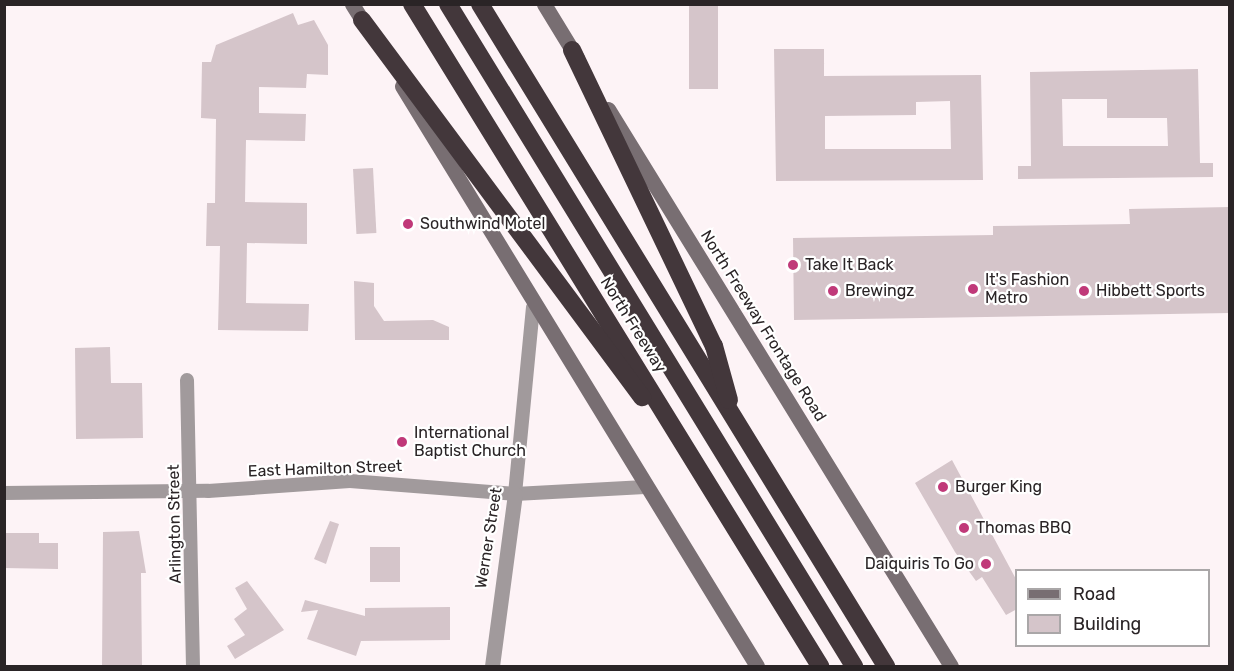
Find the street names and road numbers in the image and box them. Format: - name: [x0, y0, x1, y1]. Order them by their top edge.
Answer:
- street label: North Freeway Frontage Road: [696, 227, 830, 425]
- street label: North Freeway: [596, 274, 670, 376]
- street label: East Hamilton Street: [248, 457, 402, 481]
- street label: Arlington Street: [164, 464, 186, 584]
- street label: Werner Street: [472, 486, 506, 590]

